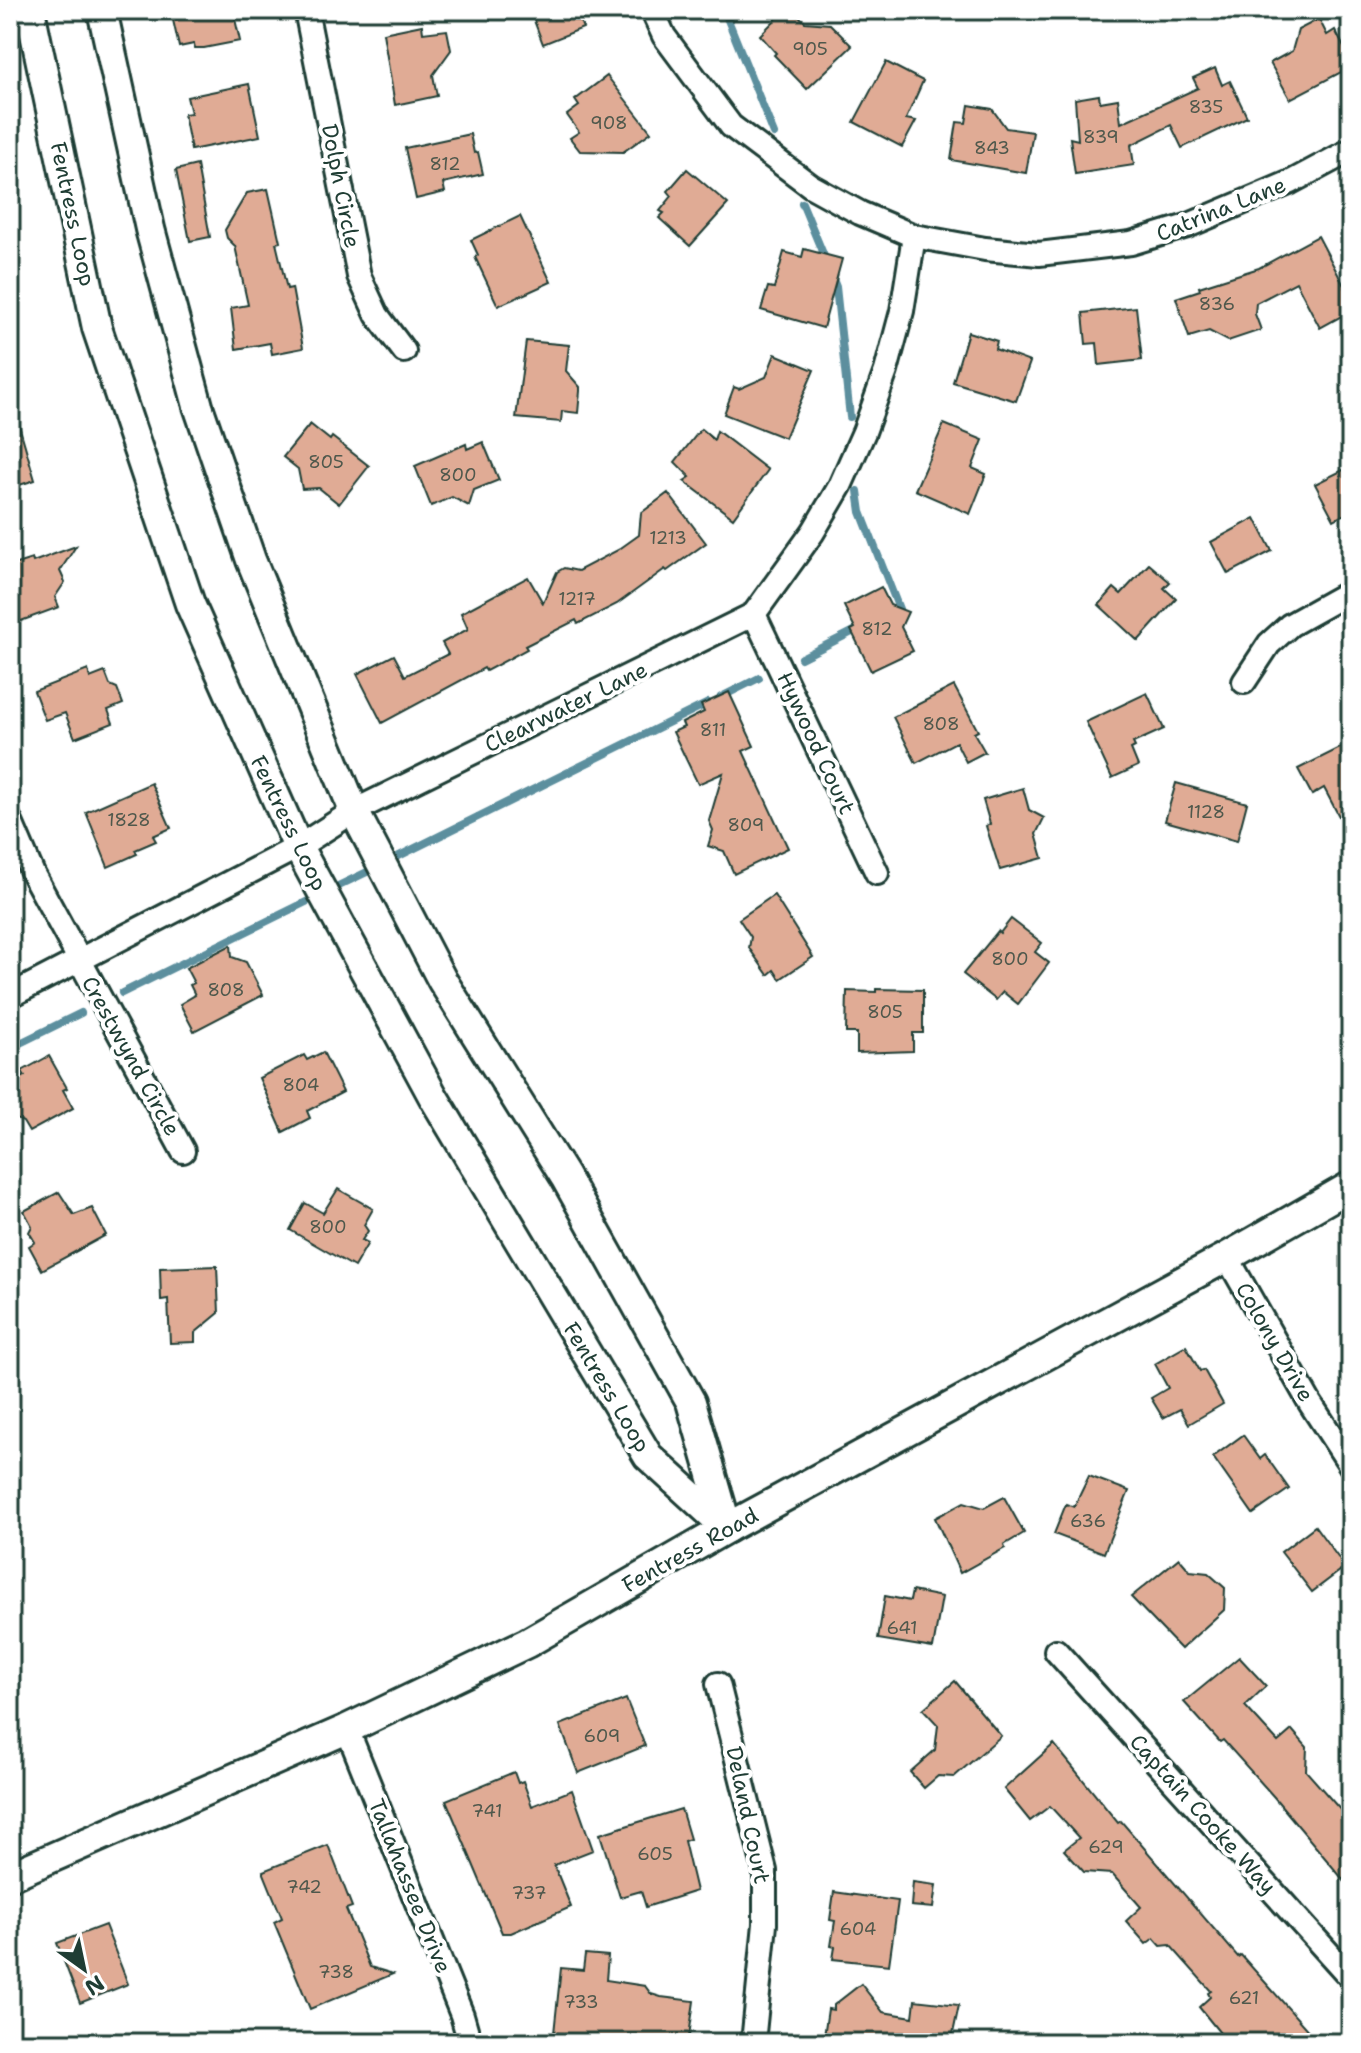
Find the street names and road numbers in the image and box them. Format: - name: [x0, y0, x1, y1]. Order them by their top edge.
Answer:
- street label: Dolph Circle: [315, 122, 367, 250]
- street label: Fentress Loop: [44, 139, 102, 289]
- street label: Catrina Lane: [1152, 170, 1290, 248]
- street label: Clearwater Lane: [480, 655, 652, 759]
- street label: Hywood Court: [770, 667, 862, 819]
- street label: Fentress Loop: [244, 751, 334, 895]
- street label: Crestwynd Circle: [75, 971, 187, 1141]
- street label: Colony Drive: [1229, 1277, 1321, 1407]
- street label: Fentress Loop: [557, 1317, 657, 1457]
- street label: Fentress Road: [617, 1501, 763, 1599]
- street label: Captain Cooke Way: [1123, 1728, 1283, 1900]
- street label: Deland Court: [719, 1744, 777, 1886]
- street label: Tallahassee Drive: [362, 1795, 458, 1977]

